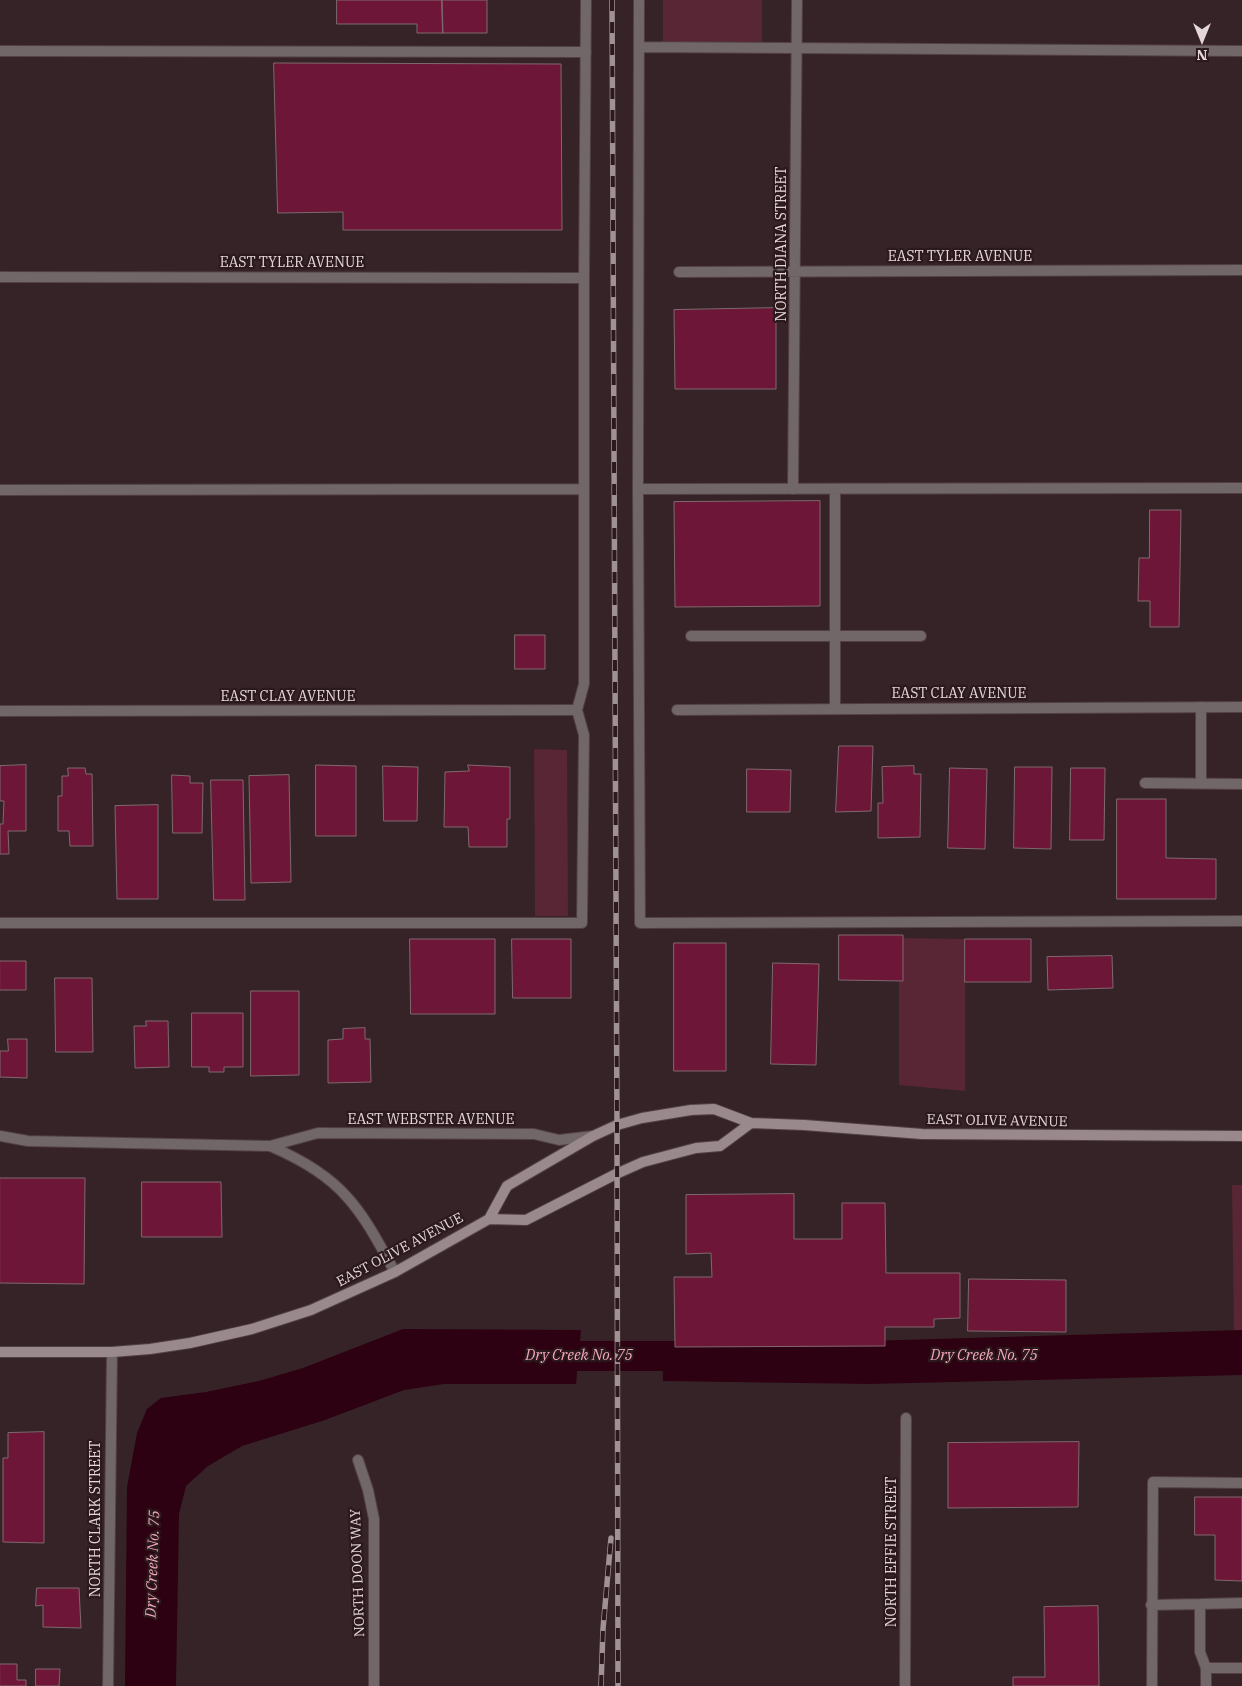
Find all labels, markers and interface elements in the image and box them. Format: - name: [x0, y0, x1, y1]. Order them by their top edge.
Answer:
- north arrow: [1177, 15, 1227, 65]
- text: N: [1196, 46, 1208, 64]
- street label: NORTH DIANA STREET: [774, 167, 790, 321]
- street label: EAST TYLER AVENUE: [888, 249, 1032, 265]
- street label: EAST TYLER AVENUE: [220, 255, 364, 271]
- street label: EAST CLAY AVENUE: [892, 686, 1026, 702]
- street label: EAST CLAY AVENUE: [221, 689, 355, 705]
- street label: EAST OLIVE AVENUE: [926, 1111, 1068, 1131]
- street label: EAST WEBSTER AVENUE: [347, 1112, 515, 1128]
- street label: EAST OLIVE AVENUE: [334, 1209, 466, 1291]
- water label: Dry Creek No. 75: [525, 1347, 633, 1365]
- water label: Dry Creek No. 75: [930, 1347, 1038, 1365]
- street label: NORTH CLARK STREET: [88, 1441, 104, 1597]
- street label: NORTH EFFIE STREET: [884, 1477, 900, 1627]
- street label: NORTH DOON WAY: [347, 1508, 369, 1638]
- water label: Dry Creek No. 75: [142, 1510, 164, 1618]

